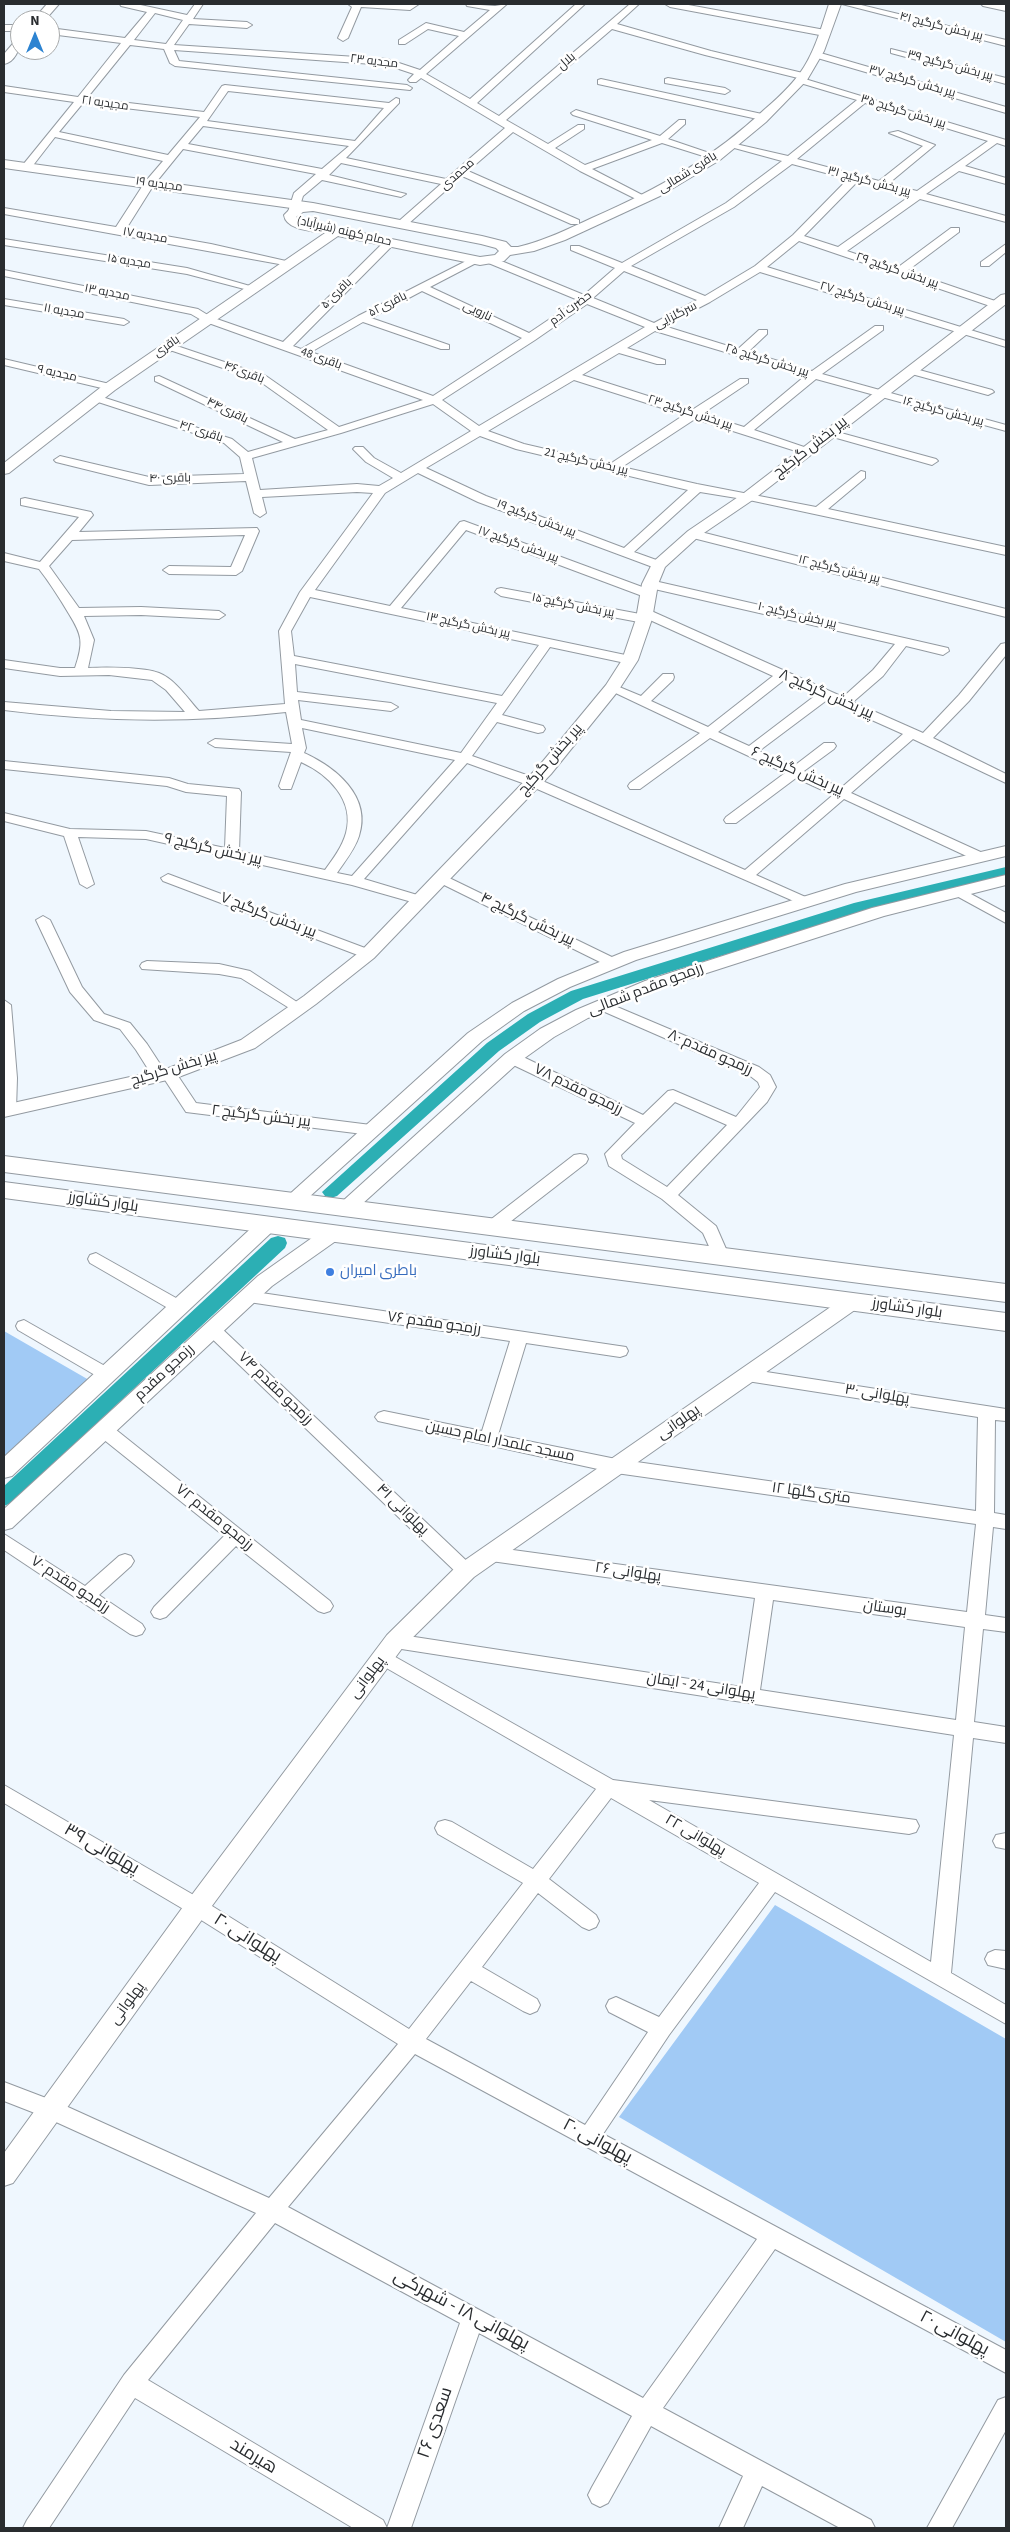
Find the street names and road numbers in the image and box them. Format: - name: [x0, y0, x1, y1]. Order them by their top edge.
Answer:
- street label: پیر بخش گرگیج ۴۱: [898, 10, 984, 44]
- street label: پیر بخش گرگیج ۳۹: [906, 48, 994, 84]
- street label: بلال: [555, 50, 579, 74]
- street label: مجدیه ۲۳: [349, 52, 399, 72]
- street label: پیر بخش گرگیج ۳۷: [867, 63, 957, 101]
- street label: پیر بخش گرگیج ۳۵: [859, 92, 947, 132]
- street label: مجیدیه ۲۱: [80, 94, 130, 114]
- street label: باقری شمالی: [656, 149, 720, 197]
- street label: محمدی: [438, 156, 478, 194]
- street label: پیر بخش گرگیج ۳۱: [826, 164, 912, 200]
- street label: مجیدیه ۱۹: [135, 175, 183, 195]
- street label: حمام کهنه (شیرآباد): [295, 214, 393, 250]
- street label: مجدیه ۱۷: [122, 225, 168, 247]
- street label: پیر بخش گرگیج ۲۹: [854, 250, 940, 292]
- street label: مجدیه ۱۵: [106, 251, 152, 273]
- street label: باقری۵۰: [318, 275, 356, 313]
- street label: پیر بخش گرگیج ۲۷: [818, 279, 906, 319]
- street label: مجدیه ۱۳: [83, 282, 131, 304]
- street label: باقری۵۲: [366, 289, 410, 321]
- street label: حضرت آدم: [547, 289, 595, 329]
- street label: نارویی: [460, 299, 494, 325]
- street label: سرگلزایی: [652, 299, 700, 333]
- street label: مجدیه ۱۱: [42, 301, 86, 323]
- street label: باقری: [151, 333, 183, 361]
- street label: پیر بخش گرگیج ۲۵: [723, 341, 811, 381]
- street label: باقری 48: [298, 345, 344, 373]
- street label: باقری۴۶: [222, 359, 266, 387]
- street label: مجدیه ۹: [36, 362, 78, 386]
- street label: پیر بخش گرگیج ۲۳: [646, 393, 734, 433]
- street label: پیر بخش گرگیج ۱۶: [901, 394, 985, 430]
- street label: باقری۴۴: [204, 395, 250, 427]
- street label: پیر بخش گرگیج: [770, 413, 852, 483]
- street label: باقری ۴۲: [177, 418, 225, 446]
- street label: پیر بخش گرگیج 21: [543, 445, 629, 479]
- street label: باقری ۴۰: [149, 471, 191, 487]
- street label: پیر بخش گرگیج ۱۹: [494, 497, 578, 541]
- street label: پیر بخش گرگیج ۱۷: [476, 524, 560, 566]
- street label: پیر بخش گرگیج ۱۲: [797, 553, 881, 587]
- street label: پیر بخش گرگیج ۱۵: [530, 591, 616, 621]
- street label: پیر بخش گرگیج ۱۰: [756, 600, 838, 632]
- street label: پیر بخش گرگیج ۱۳: [425, 610, 511, 642]
- street label: پیر بخش گرگیج ۸: [776, 666, 876, 724]
- street label: پیر بخش گرگیج: [515, 720, 587, 800]
- street label: پیر بخش گرگیج ۶: [748, 744, 846, 800]
- street label: پیر بخش گرگیج ۹: [162, 830, 264, 870]
- street label: پیر بخش گرگیج ۷: [217, 889, 319, 943]
- street label: پیر بخش گرگیج ۴: [477, 890, 577, 950]
- street label: رزمجو مقدم شمالی: [586, 960, 706, 1020]
- street label: رزمجو مقدم ۸۰: [665, 1026, 755, 1080]
- street label: پیر بخش گرگیج: [129, 1047, 219, 1091]
- street label: رزمجو مقدم ۷۸: [531, 1061, 625, 1119]
- street label: پیر بخش گرگیج ۲: [210, 1102, 312, 1132]
- street label: بلوار کشاورز: [67, 1189, 139, 1217]
- street label: بلوار کشاورز: [469, 1243, 541, 1269]
- street label: بلوار کشاورز: [871, 1295, 943, 1323]
- street label: رزمجو مقدم ۷۶: [386, 1309, 482, 1339]
- street label: رزمجو مقدم: [131, 1341, 199, 1405]
- street label: رزمجو مقدم ۷۴: [234, 1349, 316, 1429]
- street label: پهلوانی ۳۰: [843, 1381, 911, 1409]
- street label: پهلوانی: [654, 1402, 704, 1444]
- street label: مسجد علمدار امام حسین: [424, 1417, 576, 1467]
- street label: ۱۲ متری گلها: [770, 1480, 852, 1508]
- street label: رزمجو مقدم ۷۲: [171, 1481, 257, 1555]
- street label: پهلوانی ۴۱: [372, 1481, 432, 1539]
- street label: رزمجو مقدم ۷۰: [27, 1553, 113, 1617]
- street label: پهلوانی ۲۶: [594, 1559, 662, 1587]
- street label: بوستان: [862, 1597, 908, 1621]
- street label: پهلوانی: [346, 1653, 390, 1703]
- street label: پهلوانی 24 - ایمان: [645, 1670, 757, 1704]
- street label: پهلوانی ۲۲: [661, 1811, 729, 1861]
- street label: پهلوانی ۳۹: [60, 1820, 142, 1880]
- street label: پهلوانی ۲۰: [209, 1910, 285, 1968]
- street label: پهلوانی: [106, 1979, 150, 2029]
- street label: پهلوانی ۲۰: [558, 2115, 636, 2169]
- street label: پهلوانی ۱۸ - شهرکی: [389, 2266, 533, 2356]
- street label: پهلوانی ۲۰: [915, 2307, 993, 2361]
- street label: سعدی ۲۶: [414, 2385, 458, 2461]
- street label: هیرمند: [225, 2434, 281, 2480]

